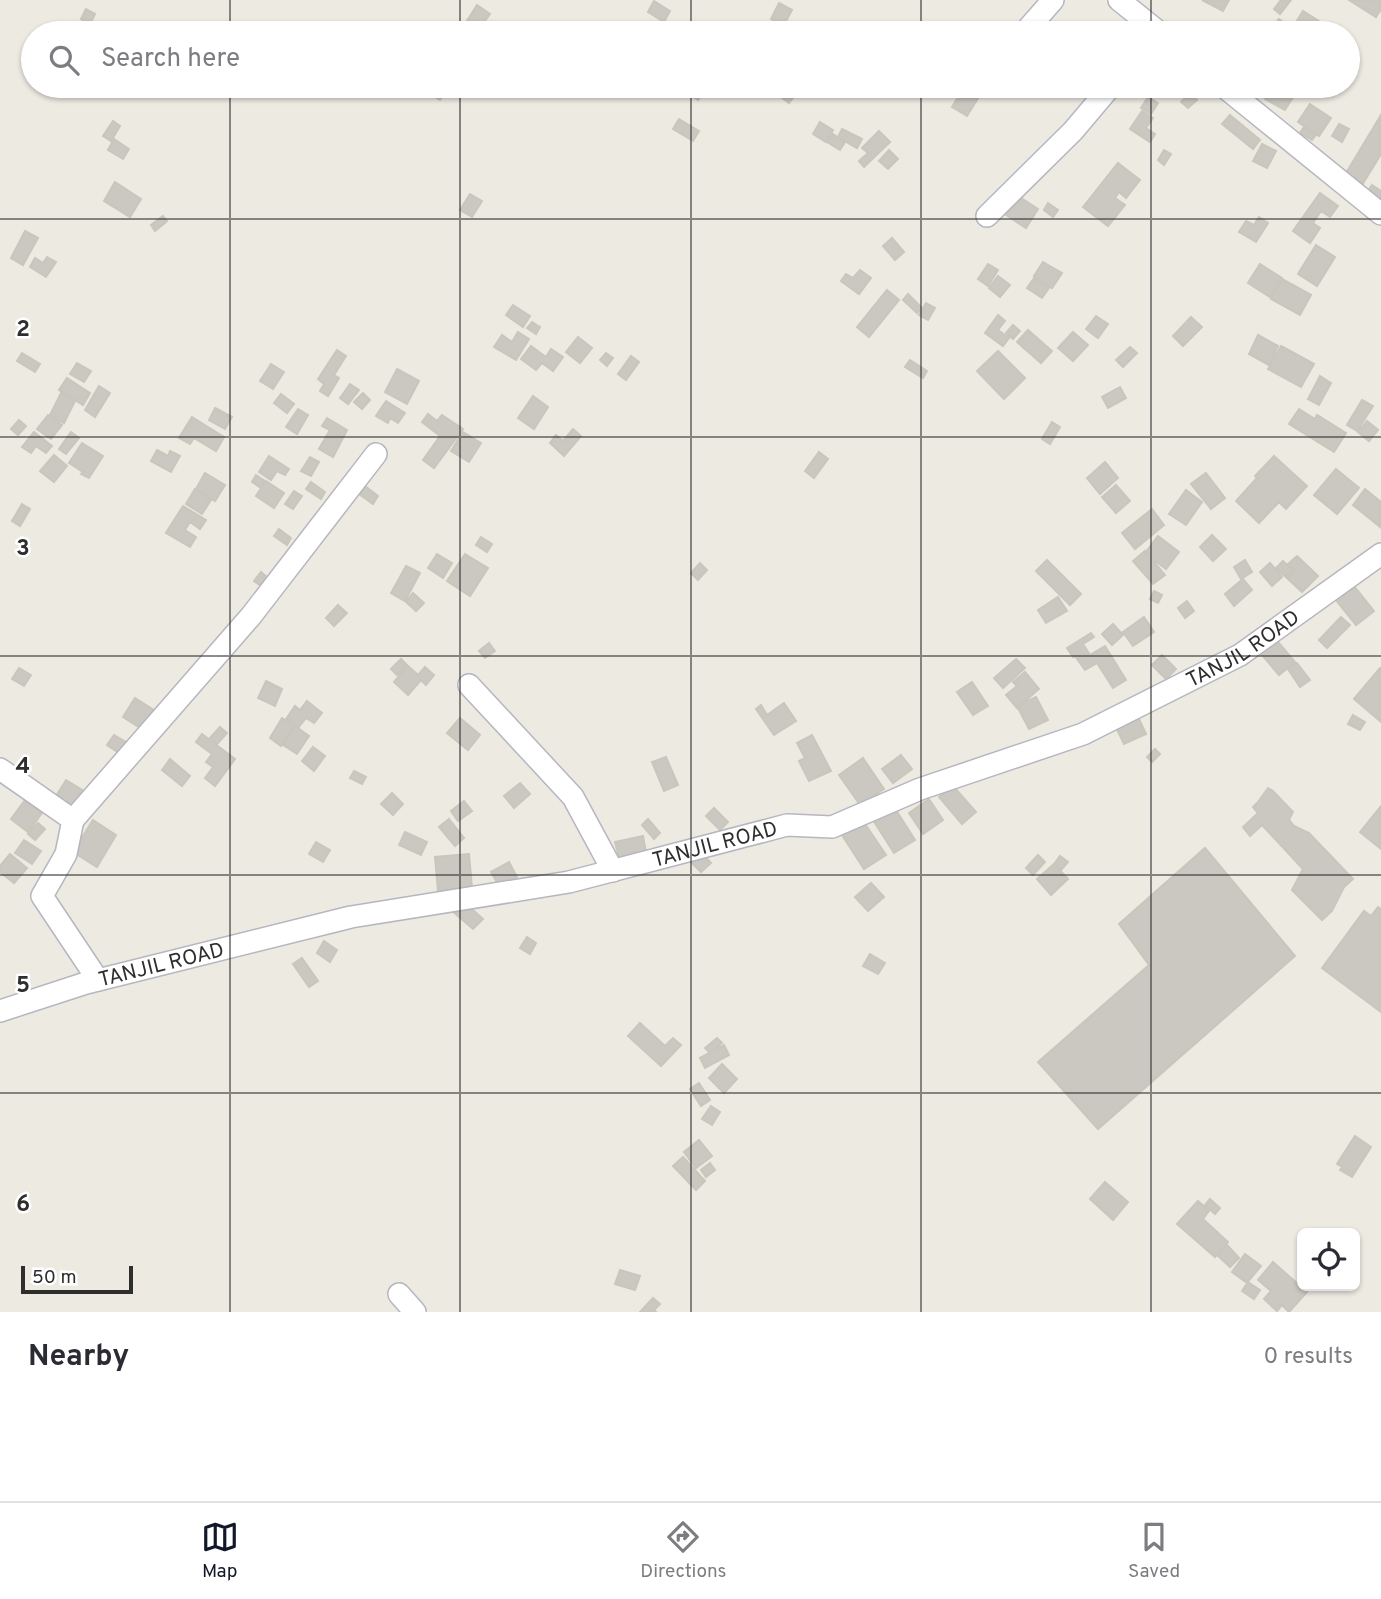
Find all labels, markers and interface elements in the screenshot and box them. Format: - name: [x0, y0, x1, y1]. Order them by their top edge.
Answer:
- search box: [21, 21, 1360, 98]
- icon: search: [45, 41, 83, 79]
- text: Search here: [101, 43, 240, 76]
- text: 2: [16, 316, 30, 345]
- text: 3: [16, 535, 30, 564]
- street label: TANJIL ROAD: [1182, 605, 1306, 695]
- text: 4: [16, 753, 30, 782]
- street label: TANJIL ROAD: [650, 816, 781, 875]
- street label: TANJIL ROAD: [96, 937, 227, 994]
- text: 5: [16, 972, 30, 1001]
- text: 6: [16, 1191, 30, 1220]
- map controls: [1297, 1228, 1360, 1291]
- button: locate: [1297, 1228, 1360, 1291]
- scale bar: [21, 1263, 133, 1295]
- text: 50 m: [32, 1266, 77, 1290]
- text: Nearby: [28, 1339, 129, 1376]
- text: 0 results: [1264, 1343, 1353, 1372]
- tab: Map: [201, 1518, 239, 1584]
- tab: Directions: [640, 1518, 727, 1584]
- tab: Saved: [1128, 1518, 1180, 1584]

